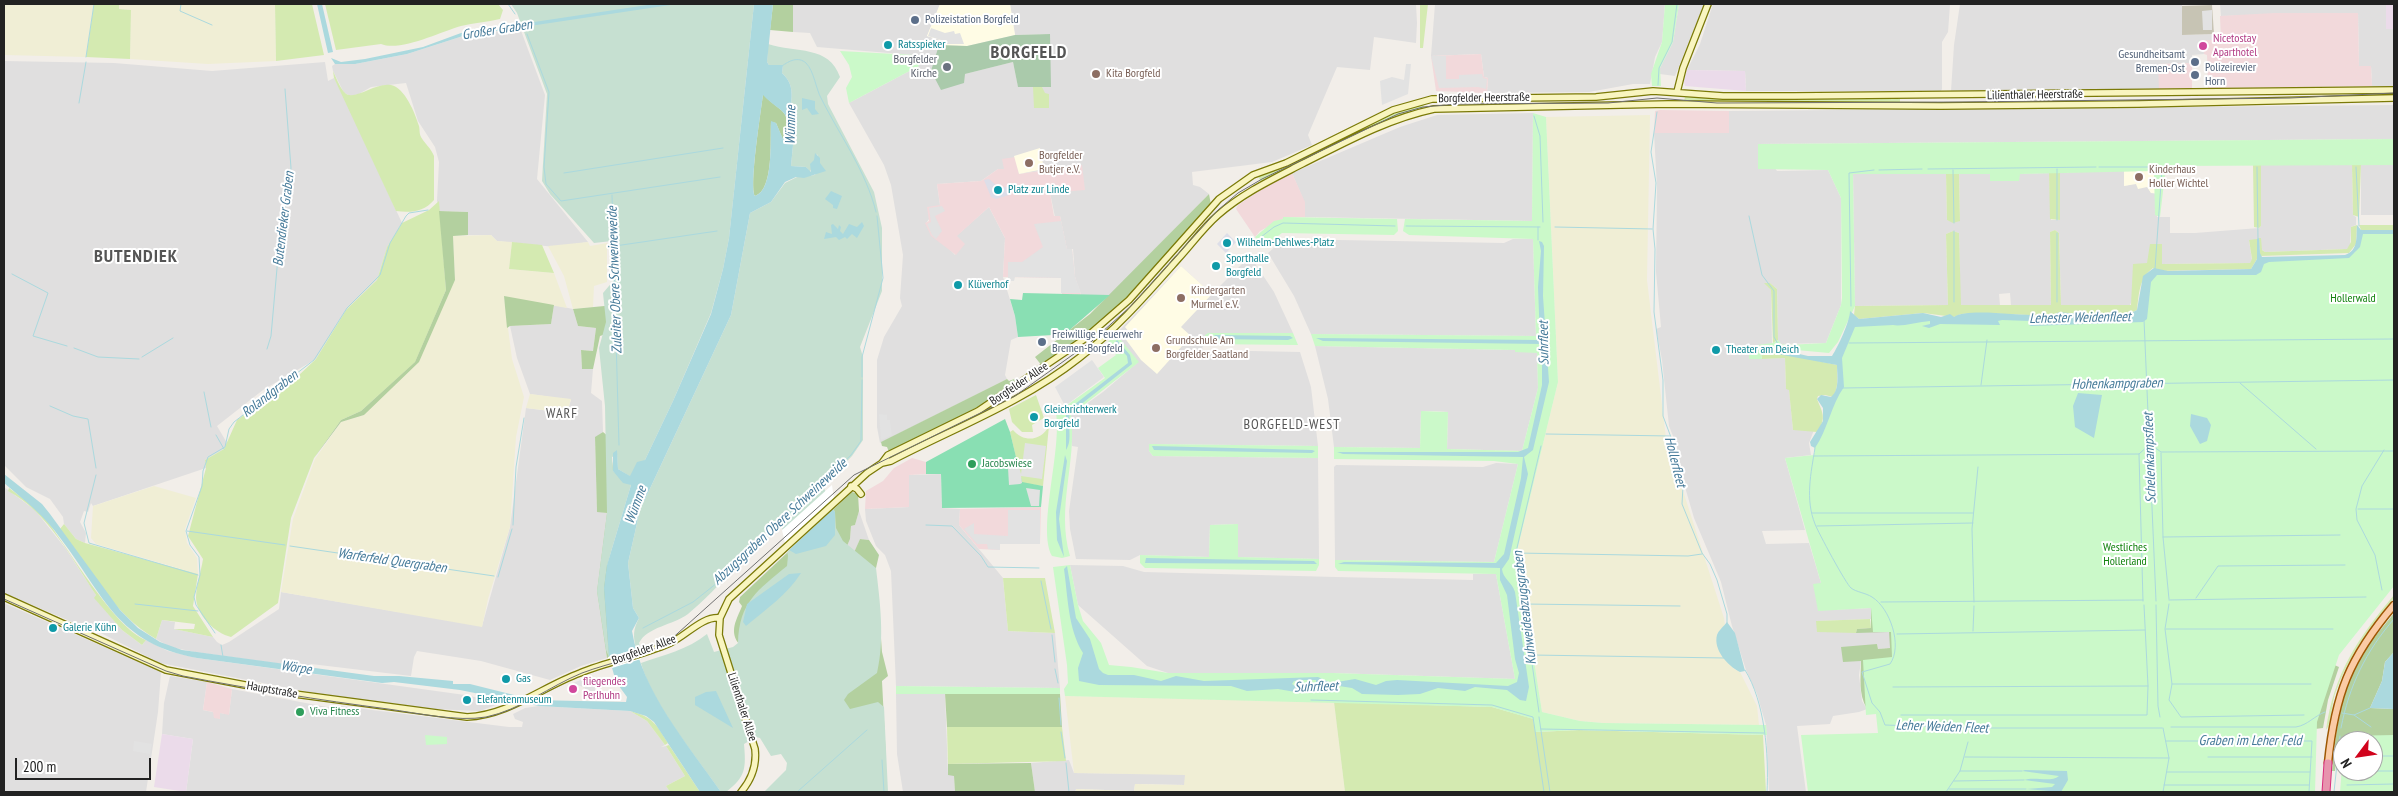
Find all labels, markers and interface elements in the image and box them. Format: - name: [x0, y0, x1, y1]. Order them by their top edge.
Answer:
- place label: Polizeistation Borgfeld: [925, 13, 1019, 27]
- marker: Polizeistation Borgfeld: [909, 14, 921, 26]
- water label: Großer Graben: [461, 16, 533, 44]
- place label: Nicetostay Aparthotel: [2213, 32, 2257, 60]
- place label: Ratsspieker: [898, 38, 946, 52]
- marker: Ratsspieker: [882, 39, 894, 51]
- marker: Nicetostay Aparthotel: [2197, 40, 2209, 52]
- district label: BORGFELD: [990, 42, 1068, 64]
- place label: Gesundheitsamt Bremen-Ost: [2118, 48, 2185, 76]
- place label: Borgfelder Kirche: [894, 53, 937, 81]
- marker: Gesundheitsamt Bremen-Ost: [2189, 56, 2201, 68]
- marker: Borgfelder Kirche: [941, 61, 953, 73]
- place label: Polizeirevier Horn: [2205, 61, 2256, 89]
- place label: Kita Borgfeld: [1106, 67, 1160, 81]
- marker: Kita Borgfeld: [1090, 68, 1102, 80]
- marker: Polizeirevier Horn: [2189, 69, 2201, 81]
- street label: Lilienthaler Heerstraße: [1987, 87, 2083, 103]
- street label: Borgfelder Heerstraße: [1438, 90, 1530, 106]
- water label: Wümme: [782, 105, 800, 145]
- place label: Borgfelder Butjer e.V.: [1039, 149, 1082, 177]
- marker: Borgfelder Butjer e.V.: [1023, 157, 1035, 169]
- place label: Kinderhaus Holler Wichtel: [2149, 163, 2208, 191]
- water label: Butendieker Graben: [270, 171, 298, 267]
- marker: Kinderhaus Holler Wichtel: [2133, 171, 2145, 183]
- place label: Platz zur Linde: [1008, 183, 1070, 197]
- marker: Platz zur Linde: [992, 184, 1004, 196]
- water label: Zuleiter Obere Schweineweide: [604, 206, 626, 354]
- place label: Wilhelm-Dehlwes-Platz: [1237, 236, 1334, 250]
- marker: Wilhelm-Dehlwes-Platz: [1221, 237, 1233, 249]
- district label: BUTENDIEK: [93, 246, 179, 268]
- place label: Sporthalle Borgfeld: [1226, 252, 1269, 280]
- marker: Sporthalle Borgfeld: [1210, 260, 1222, 272]
- place label: Klüverhof: [968, 278, 1008, 292]
- marker: Klüverhof: [952, 279, 964, 291]
- place label: Kindergarten Murmel e.V.: [1191, 284, 1245, 312]
- marker: Kindergarten Murmel e.V.: [1175, 292, 1187, 304]
- park label: Hollerwald: [2330, 292, 2376, 306]
- water label: Lehester Weidenfleet: [2029, 309, 2131, 327]
- water label: Suhrfleet: [1535, 321, 1553, 365]
- place label: Freiwillige Feuerwehr Bremen-Borgfeld: [1052, 328, 1142, 356]
- place label: Grundschule Am Borgfelder Saatland: [1166, 334, 1248, 362]
- marker: Freiwillige Feuerwehr Bremen-Borgfeld: [1036, 336, 1048, 348]
- marker: Grundschule Am Borgfelder Saatland: [1150, 342, 1162, 354]
- place label: Theater am Deich: [1726, 343, 1799, 357]
- marker: Theater am Deich: [1710, 344, 1722, 356]
- street label: Borgfelder Allee: [987, 359, 1051, 409]
- water label: Rolandgraben: [239, 367, 301, 421]
- water label: Hohenkampgraben: [2071, 375, 2163, 393]
- place label: Gleichrichterwerk Borgfeld: [1044, 403, 1117, 431]
- district label: WARF: [545, 406, 579, 422]
- marker: Gleichrichterwerk Borgfeld: [1028, 411, 1040, 423]
- water label: Schelenkampsfleet: [2140, 412, 2160, 504]
- district label: BORGFELD-WEST: [1242, 417, 1342, 433]
- water label: Hollerfleet: [1661, 435, 1689, 489]
- water label: Abzugsgraben Obere Schweineweide: [709, 455, 851, 589]
- place label: Jacobswiese: [982, 457, 1032, 471]
- marker: Jacobswiese: [966, 458, 978, 470]
- water label: Wümme: [621, 484, 651, 526]
- park label: Westliches Hollerland: [2103, 541, 2147, 569]
- water label: Warferfeld Quergraben: [336, 545, 448, 577]
- water label: Kuhweideabzugsgraben: [1510, 550, 1540, 666]
- place label: Galerie Kühn: [63, 621, 117, 635]
- marker: Galerie Kühn: [47, 622, 59, 634]
- street label: Borgfelder Allee: [610, 632, 678, 668]
- water label: Wörpe: [280, 658, 312, 678]
- street label: Lilienthaler Allee: [724, 671, 760, 743]
- place label: Gas: [516, 672, 531, 686]
- marker: Gas: [500, 673, 512, 685]
- place label: fliegendes Perlhuhn: [583, 675, 626, 703]
- street label: Hauptstraße: [246, 678, 298, 702]
- water label: Suhrfleet: [1294, 678, 1338, 696]
- marker: fliegendes Perlhuhn: [567, 683, 579, 695]
- place label: Elefantenmuseum: [477, 693, 552, 707]
- marker: Elefantenmuseum: [461, 694, 473, 706]
- place label: Viva Fitness: [310, 705, 359, 719]
- marker: Viva Fitness: [294, 706, 306, 718]
- water label: Leher Weiden Fleet: [1895, 717, 1989, 737]
- north arrow: [2333, 731, 2383, 781]
- water label: Graben im Leher Feld: [2198, 733, 2302, 749]
- scale bar: [18, 748, 154, 780]
- text: N: [2336, 755, 2356, 771]
- text: 200 m: [23, 757, 56, 776]

